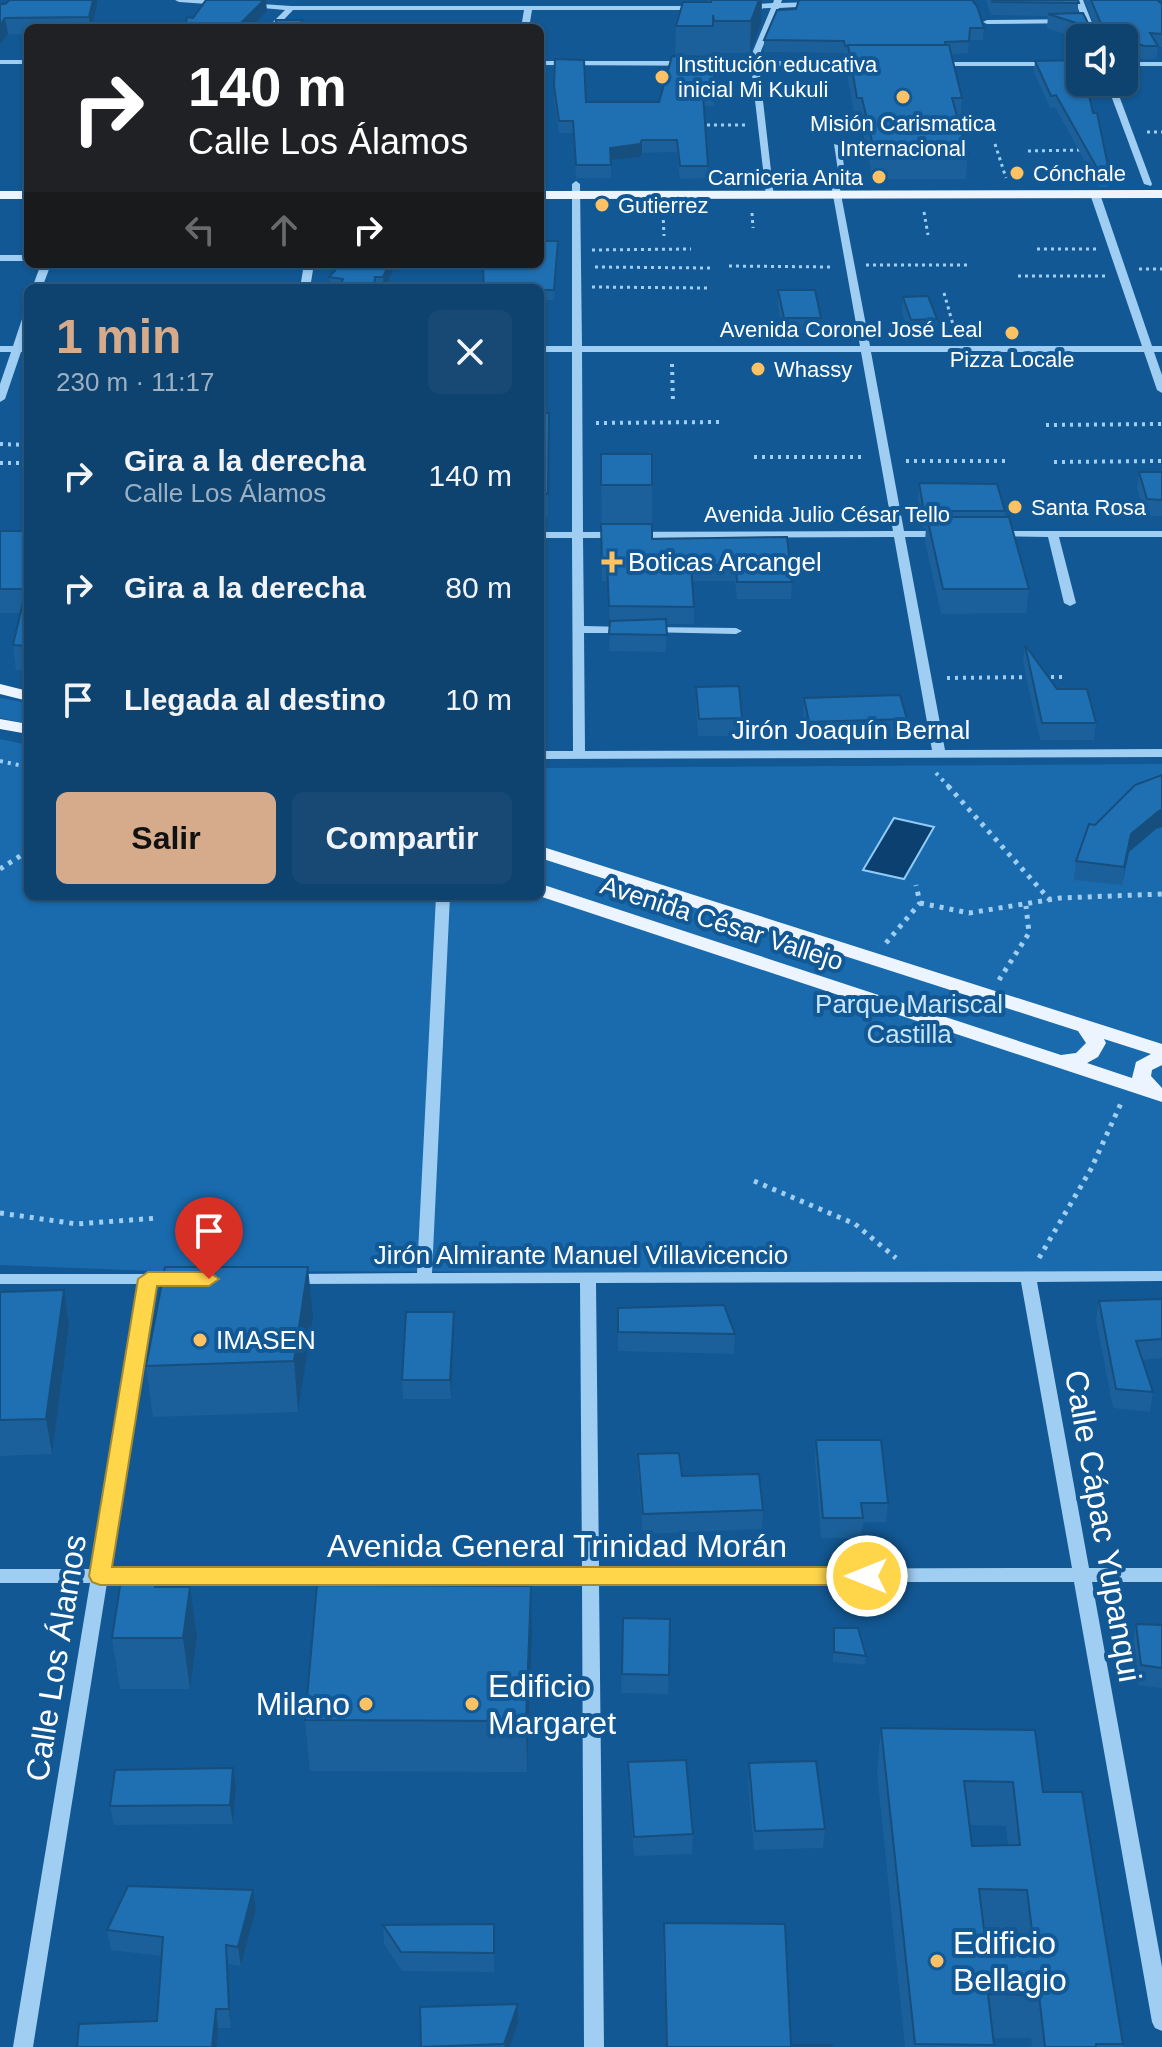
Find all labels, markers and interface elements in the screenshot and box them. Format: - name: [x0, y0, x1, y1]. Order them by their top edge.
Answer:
- map controls: [1066, 24, 1138, 96]
- button: sound: [1066, 24, 1138, 96]
- place label: Institución educativa inicial Mi Kukuli: [678, 52, 878, 102]
- text: 140 m: [188, 55, 347, 118]
- icon: right: [56, 56, 160, 160]
- marker: Institución educativa inicial Mi Kukuli: [653, 68, 671, 86]
- marker: Misión Carismatica Internacional: [894, 88, 912, 106]
- place label: Misión Carismatica Internacional: [810, 111, 997, 161]
- text: Calle Los Álamos: [188, 121, 468, 162]
- place label: Cónchale: [1033, 161, 1126, 186]
- marker: Cónchale: [1008, 164, 1026, 182]
- place label: Carniceria Anita: [708, 165, 864, 190]
- marker: Carniceria Anita: [870, 168, 888, 186]
- place label: Gutierrez: [618, 193, 708, 218]
- marker: Gutierrez: [593, 196, 611, 214]
- icon: left: [178, 208, 222, 252]
- icon: ahead: [262, 208, 306, 252]
- icon: right: [346, 208, 390, 252]
- text: 1 min: [56, 310, 181, 363]
- button: close: [428, 310, 512, 394]
- street label: Avenida Coronel José Leal: [720, 317, 982, 342]
- marker: Pizza Locale: [1003, 324, 1021, 342]
- place label: Pizza Locale: [950, 347, 1074, 372]
- place label: Whassy: [774, 357, 852, 382]
- marker: Whassy: [749, 360, 767, 378]
- text: 230 m · 11:17: [56, 367, 215, 397]
- text: Gira a la derecha: [124, 444, 366, 477]
- icon: right: [56, 454, 100, 498]
- text: 140 m: [429, 459, 512, 492]
- text: Calle Los Álamos: [124, 478, 326, 508]
- place label: Santa Rosa: [1031, 495, 1147, 520]
- marker: Santa Rosa: [1006, 498, 1024, 516]
- street label: Avenida Julio César Tello: [704, 502, 950, 527]
- place label: Boticas Arcangel: [628, 547, 822, 577]
- marker: Boticas Arcangel: [603, 553, 621, 571]
- icon: right: [56, 566, 100, 610]
- text: Gira a la derecha: [124, 571, 366, 604]
- text: 80 m: [445, 571, 512, 604]
- icon: arrive: [56, 678, 100, 722]
- text: Llegada al destino: [124, 683, 386, 716]
- text: 10 m: [445, 683, 512, 716]
- street label: Jirón Joaquín Bernal: [732, 715, 970, 745]
- button: Salir: [56, 792, 276, 884]
- button: Compartir: [292, 792, 512, 884]
- street label: Avenida César Vallejo: [597, 870, 847, 976]
- park label: Parque Mariscal Castilla: [815, 989, 1003, 1049]
- pin: [175, 1197, 243, 1279]
- icon: arrive: [187, 1209, 231, 1253]
- street label: Jirón Almirante Manuel Villavicencio: [374, 1240, 788, 1270]
- place label: IMASEN: [216, 1325, 316, 1355]
- marker: IMASEN: [191, 1331, 209, 1349]
- street label: Calle Cápac Yupanqui: [1058, 1367, 1148, 1685]
- street label: Avenida General Trinidad Morán: [327, 1528, 787, 1564]
- street label: Calle Los Álamos: [19, 1532, 93, 1784]
- position arrow: [825, 1534, 909, 1618]
- place label: Edificio Margaret: [488, 1668, 616, 1741]
- place label: Milano: [256, 1686, 350, 1722]
- marker: Milano: [357, 1695, 375, 1713]
- marker: Edificio Margaret: [463, 1695, 481, 1713]
- place label: Edificio Bellagio: [953, 1925, 1067, 1998]
- marker: Edificio Bellagio: [928, 1952, 946, 1970]

